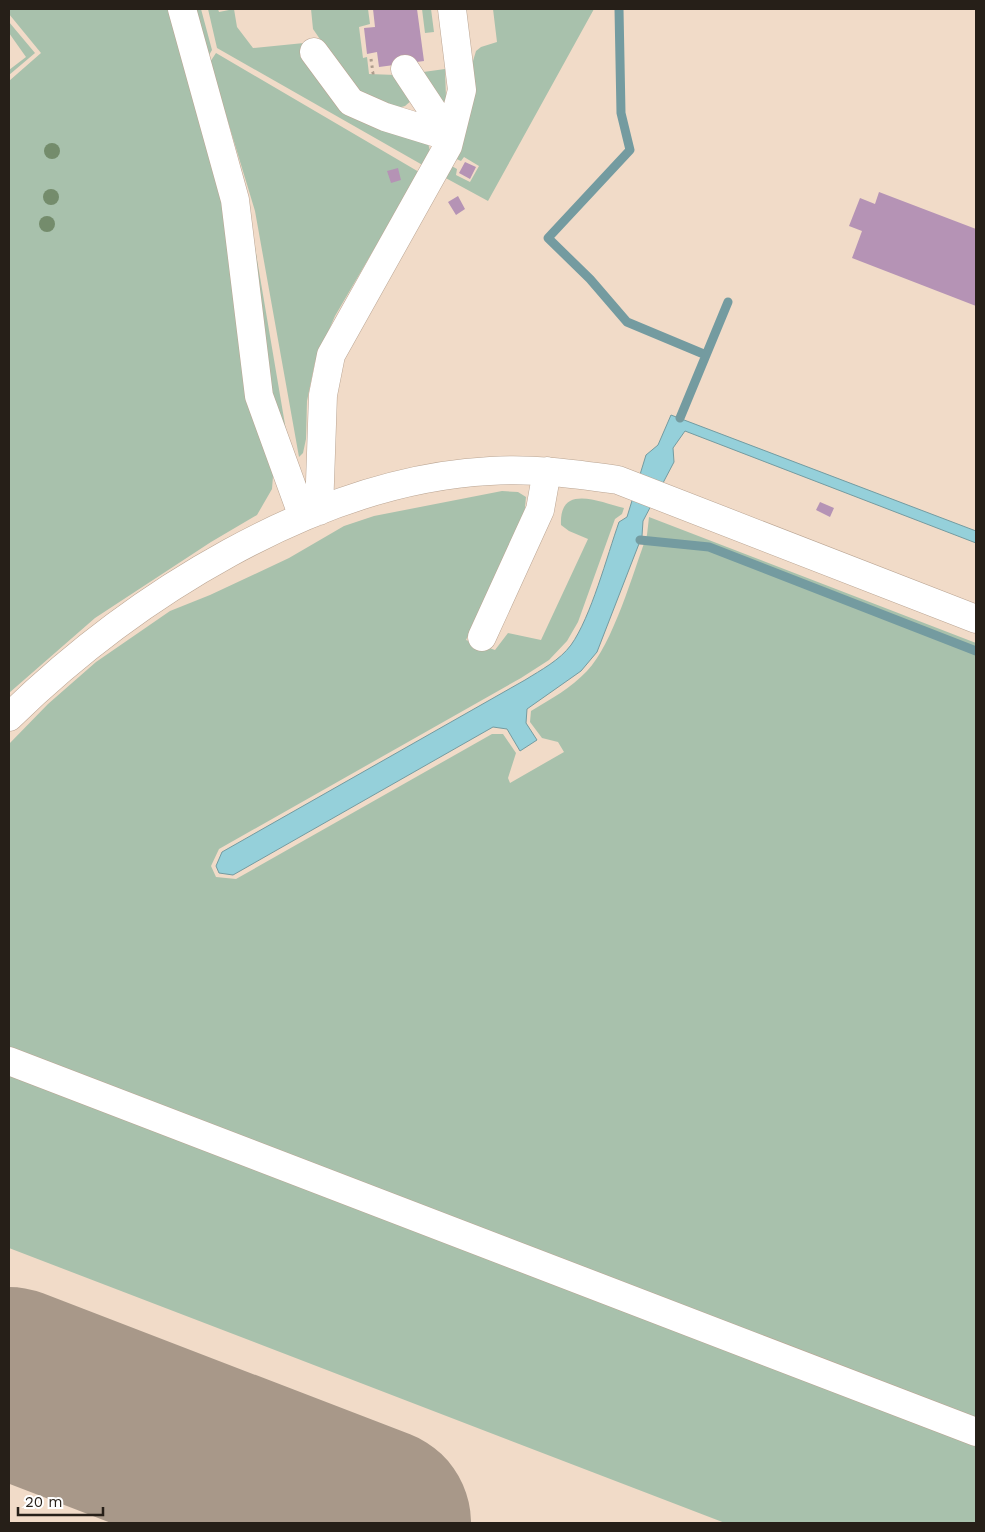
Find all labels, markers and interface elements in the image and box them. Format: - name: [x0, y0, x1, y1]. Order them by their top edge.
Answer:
- scale bar: [18, 1484, 102, 1516]
- text: 20 m: [25, 1493, 63, 1511]

